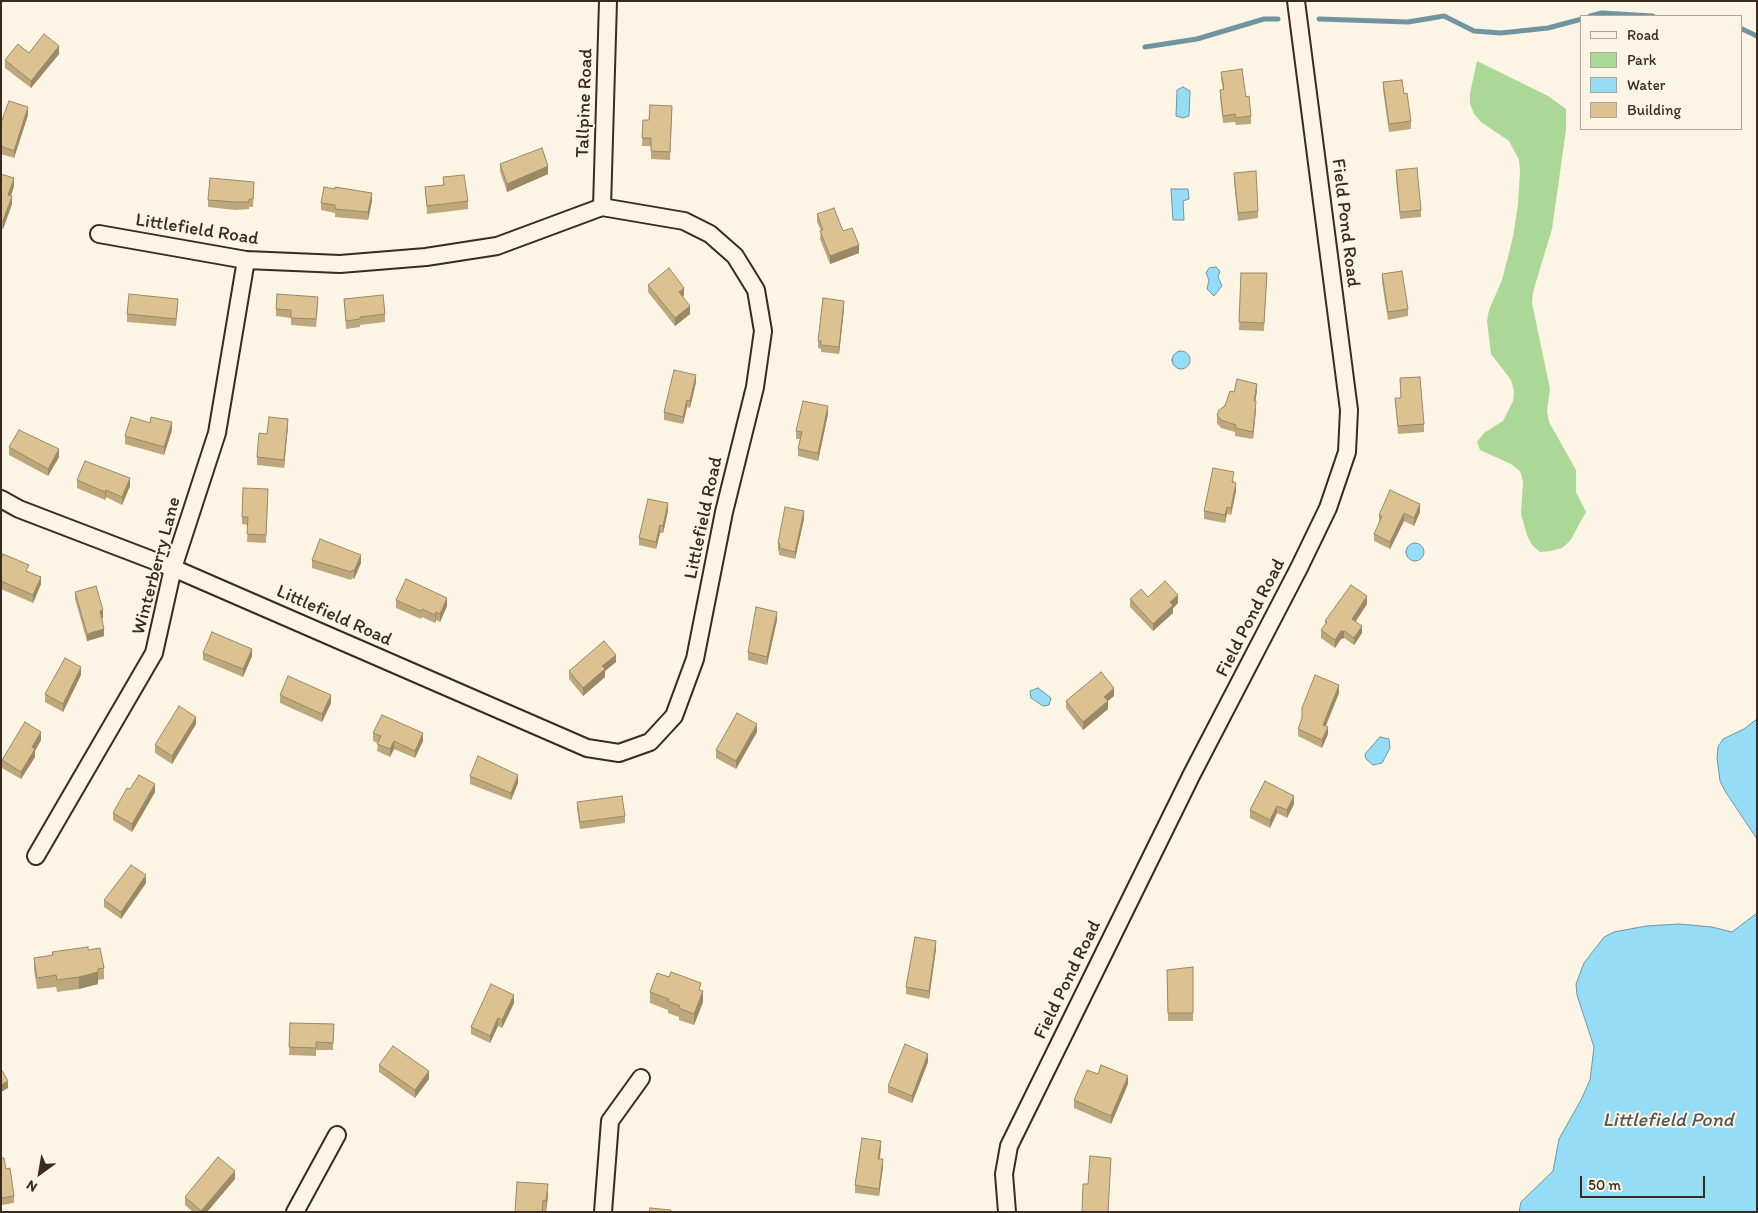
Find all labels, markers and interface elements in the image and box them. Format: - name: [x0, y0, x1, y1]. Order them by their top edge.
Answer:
- legend: [1580, 15, 1743, 130]
- text: Road: [1627, 26, 1659, 44]
- street label: Tallpine Road: [572, 48, 598, 158]
- text: Park: [1627, 51, 1657, 69]
- text: Water: [1627, 76, 1665, 94]
- text: Building: [1627, 101, 1681, 119]
- street label: Field Pond Road: [1326, 157, 1364, 289]
- street label: Littlefield Road: [134, 209, 260, 251]
- street label: Littlefield Road: [680, 455, 728, 581]
- street label: Winterberry Lane: [128, 495, 186, 637]
- street label: Field Pond Road: [1211, 555, 1291, 681]
- street label: Littlefield Road: [272, 580, 396, 652]
- street label: Field Pond Road: [1029, 917, 1107, 1043]
- water label: Littlefield Pond: [1602, 1109, 1734, 1133]
- north arrow: [15, 1148, 65, 1198]
- scale bar: [1583, 1166, 1708, 1198]
- text: N: [23, 1176, 40, 1196]
- text: 50 m: [1588, 1176, 1621, 1194]

